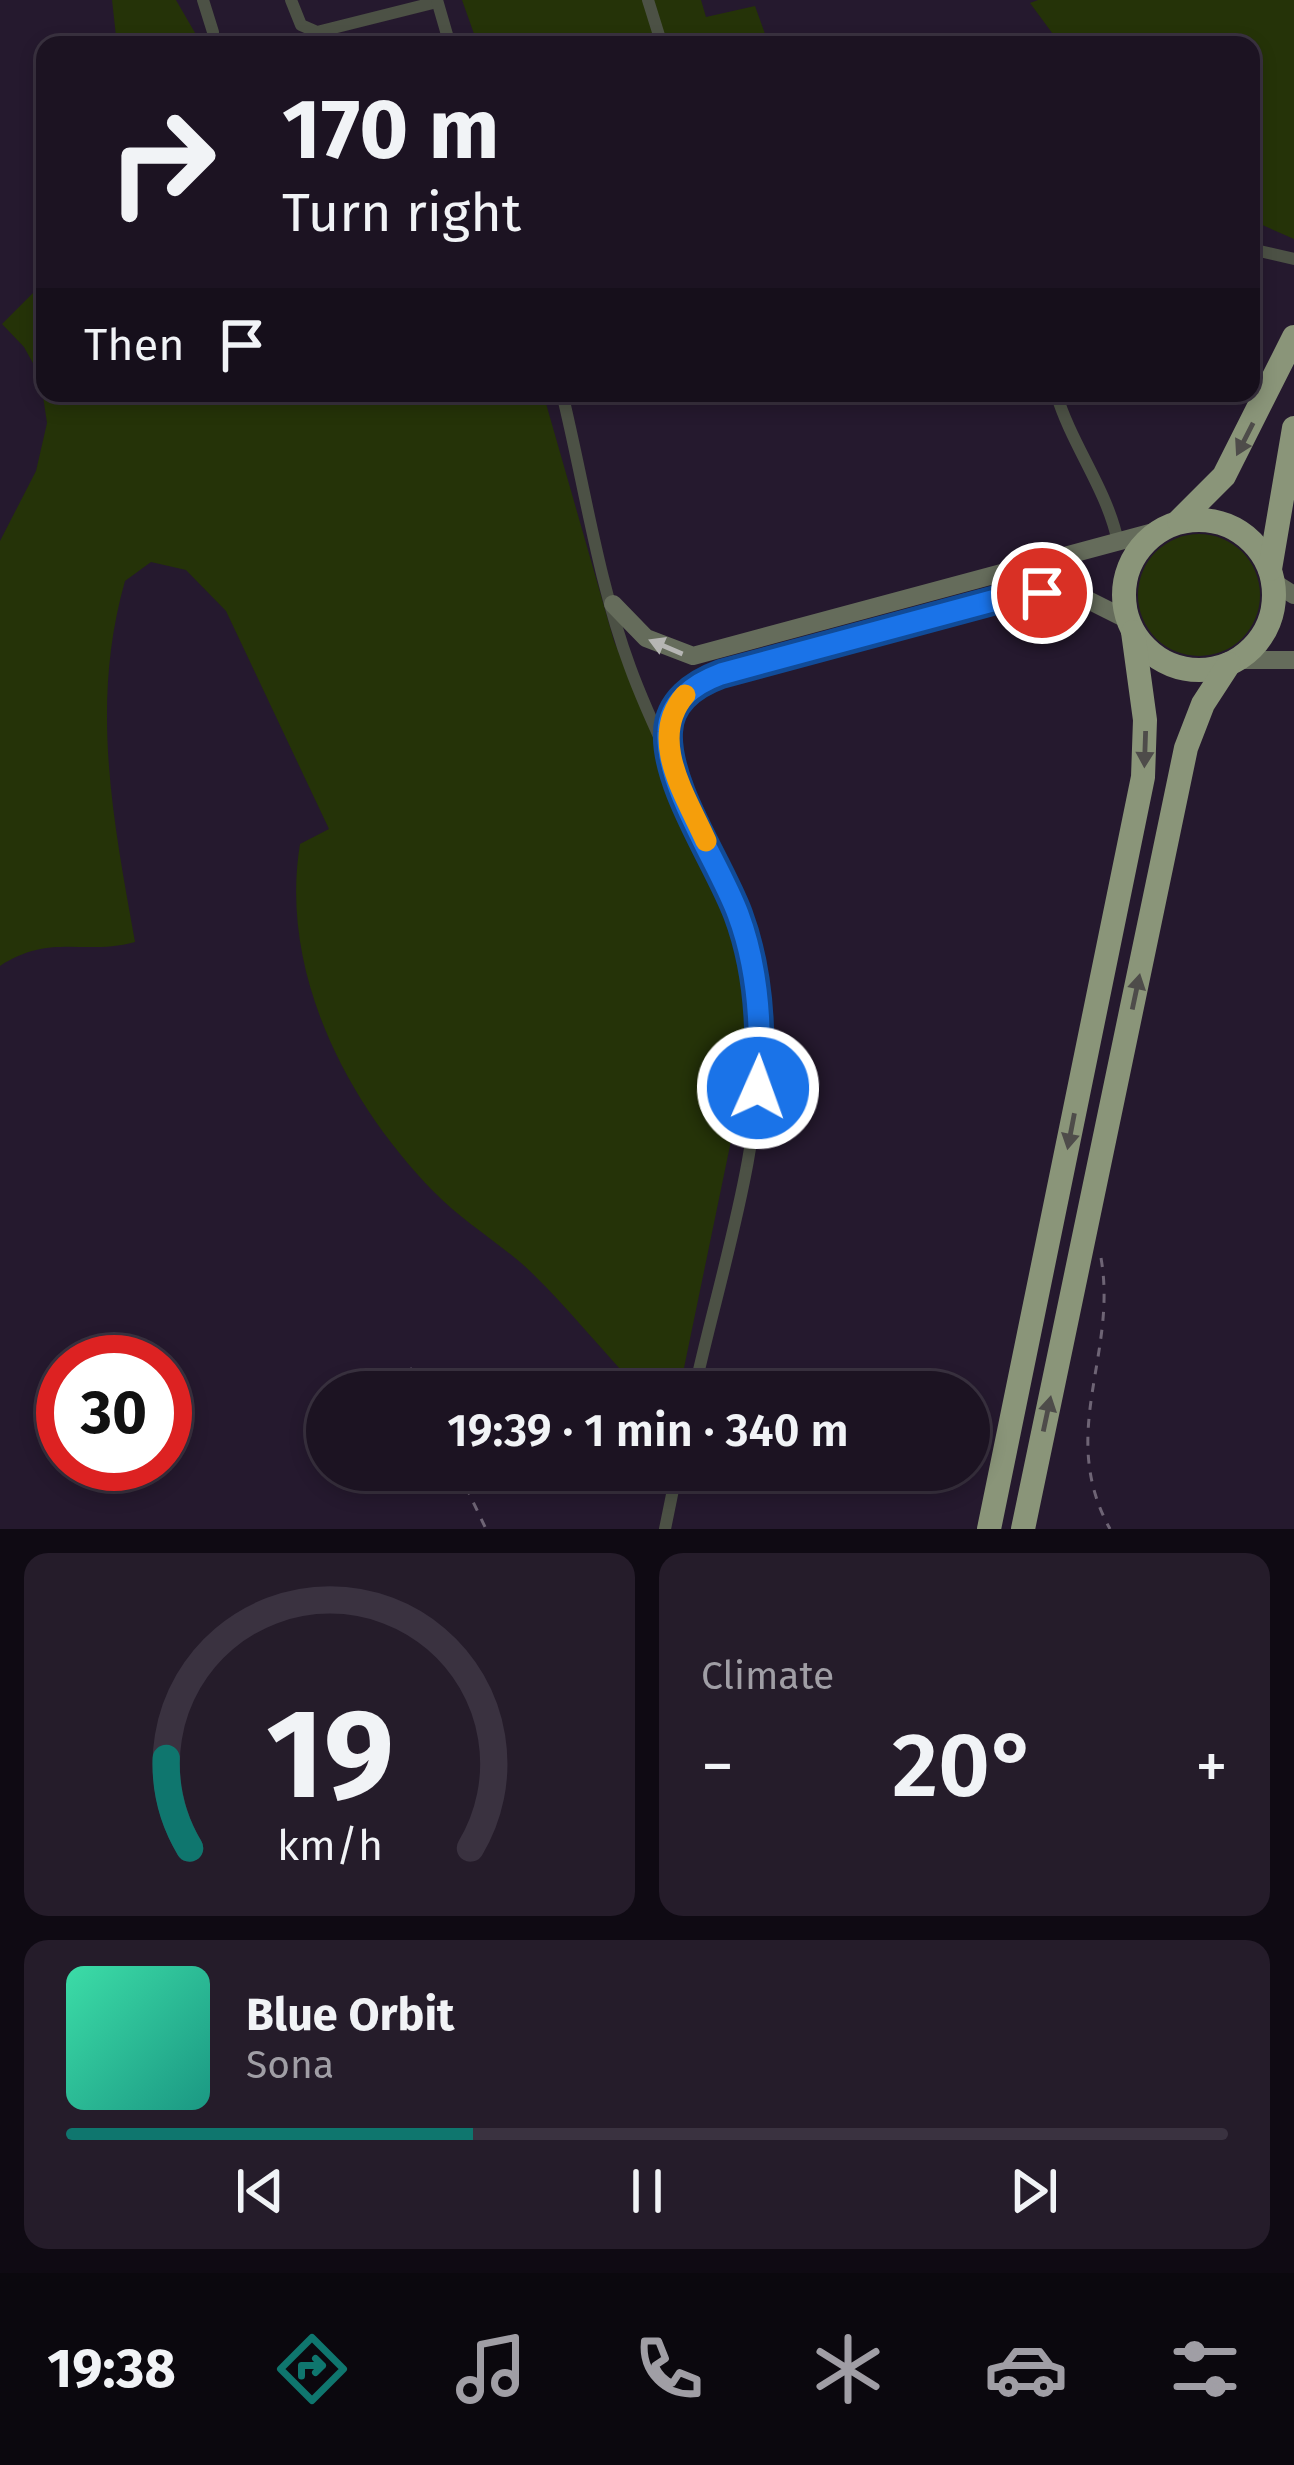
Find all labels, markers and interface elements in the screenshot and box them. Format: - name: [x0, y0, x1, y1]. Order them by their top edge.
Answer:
- text: 170 m: [282, 79, 499, 180]
- icon: right: [84, 84, 240, 240]
- text: Turn right: [282, 181, 521, 245]
- icon: arrive: [209, 312, 275, 378]
- text: Then: [84, 318, 185, 372]
- one-way arrow: [1235, 422, 1255, 456]
- pin: [991, 542, 1093, 644]
- icon: arrive: [1009, 560, 1075, 626]
- one-way arrow: [648, 637, 684, 656]
- one-way arrow: [1135, 731, 1154, 769]
- one-way arrow: [1127, 972, 1146, 1010]
- position arrow: [695, 1025, 821, 1151]
- one-way arrow: [1061, 1113, 1080, 1151]
- speed limit sign: 30: [36, 1335, 192, 1491]
- one-way arrow: [1038, 1395, 1057, 1433]
- text: 19:39 · 1 min · 340 m: [447, 1404, 849, 1458]
- text: Climate: [701, 1653, 834, 1699]
- text: 19: [266, 1680, 393, 1830]
- text: 20°: [892, 1712, 1037, 1820]
- text: −: [701, 1727, 734, 1806]
- text: +: [1195, 1727, 1228, 1806]
- text: km/h: [276, 1819, 383, 1870]
- text: Blue Orbit: [246, 1988, 454, 2042]
- text: Sona: [246, 2042, 334, 2088]
- icon: previous: [227, 2158, 293, 2224]
- icon: pause: [614, 2158, 680, 2224]
- icon: next: [1001, 2158, 1067, 2224]
- icon: directions: [270, 2327, 354, 2411]
- icon: music: [449, 2327, 533, 2411]
- icon: phone: [627, 2327, 711, 2411]
- icon: climate: [806, 2327, 890, 2411]
- icon: car: [984, 2327, 1068, 2411]
- icon: filters: [1163, 2327, 1247, 2411]
- text: 19:38: [47, 2337, 176, 2401]

